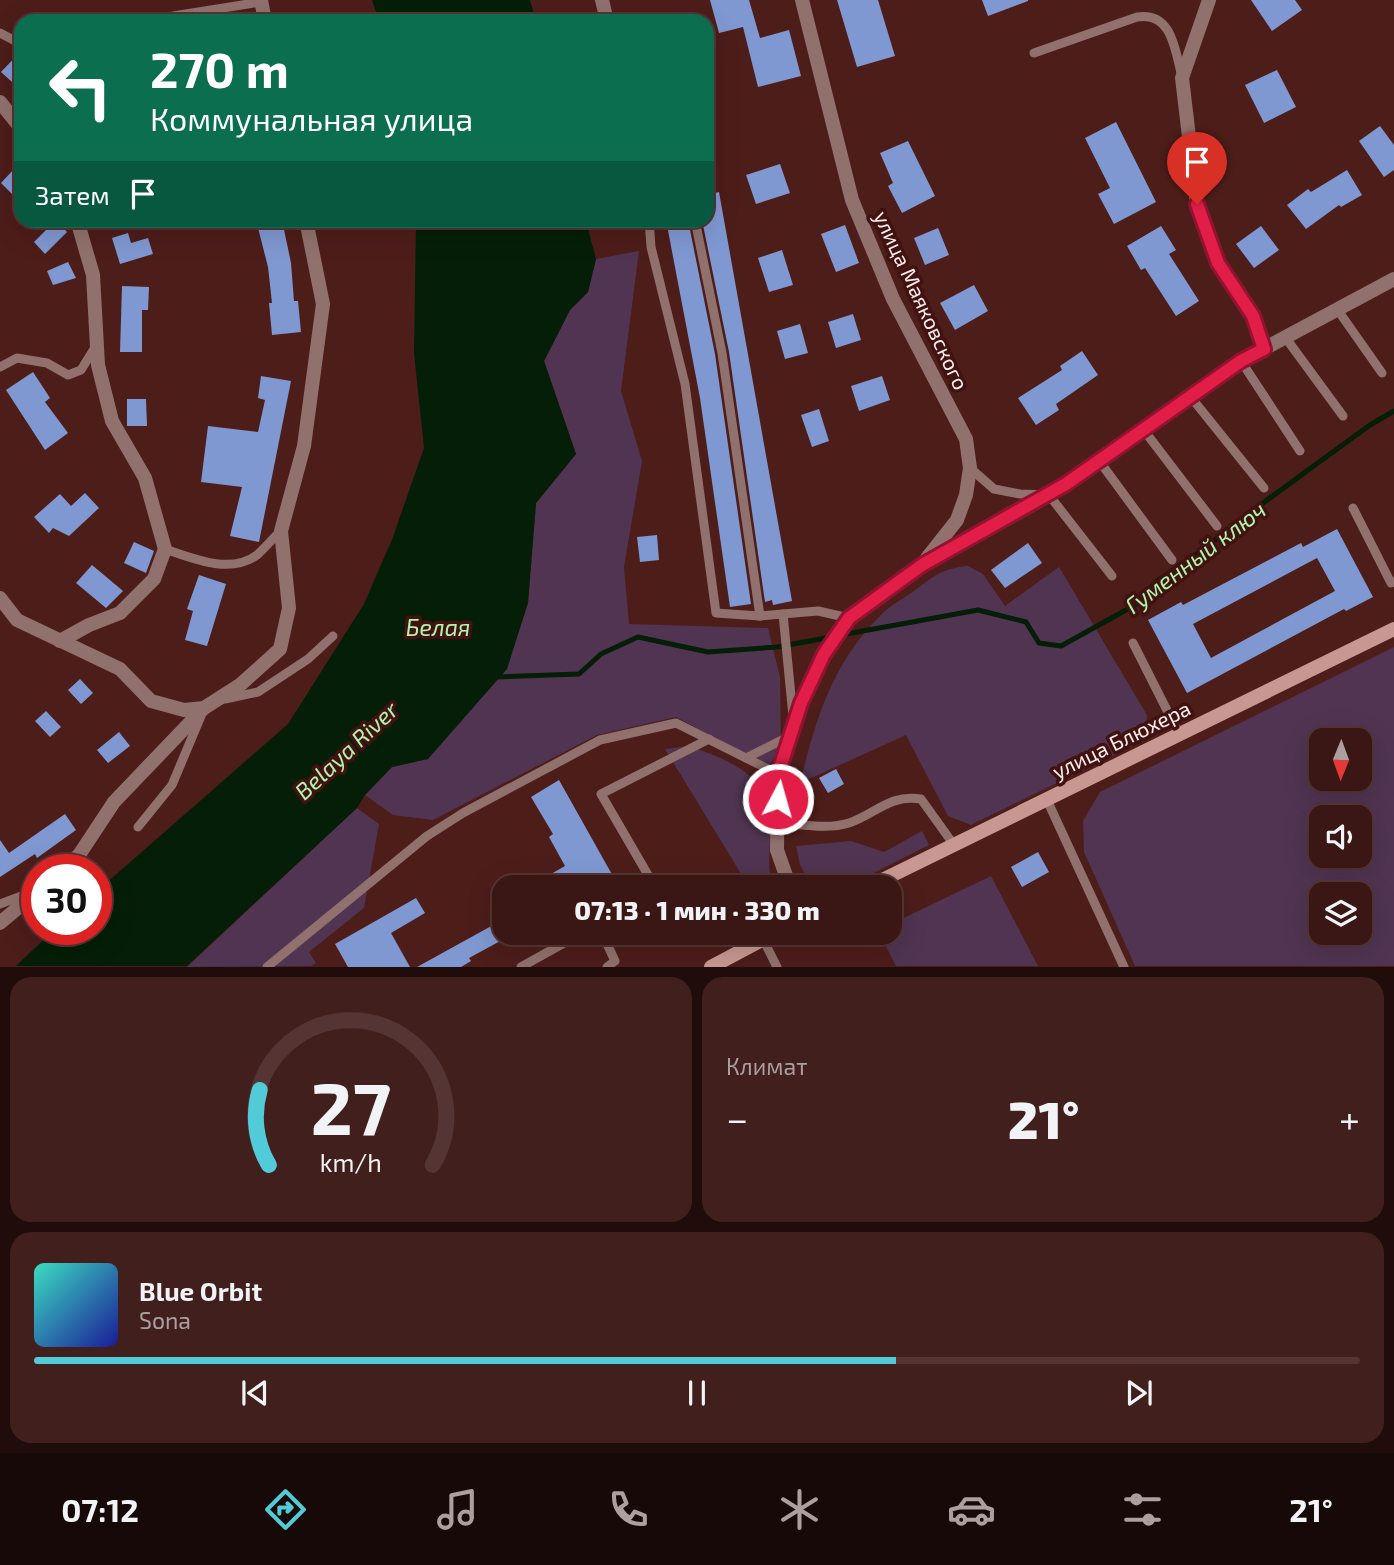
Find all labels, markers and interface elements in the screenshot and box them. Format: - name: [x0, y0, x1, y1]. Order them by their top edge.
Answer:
- text: 270 m: [150, 39, 289, 98]
- icon: left: [35, 42, 126, 133]
- text: Коммунальная улица: [150, 99, 473, 137]
- pin: [1167, 132, 1227, 204]
- icon: arrive: [1178, 143, 1216, 181]
- icon: arrive: [124, 175, 162, 213]
- text: Затем: [35, 179, 110, 210]
- street label: улица Маяковского: [869, 207, 974, 394]
- water label: Гуменный ключ: [1119, 495, 1271, 619]
- water label: Белая: [406, 613, 470, 641]
- water label: Belaya River: [289, 695, 404, 805]
- street label: улица Блюхера: [1048, 695, 1195, 784]
- north arrow: [1309, 728, 1372, 791]
- map controls: [1309, 728, 1372, 945]
- position arrow: [741, 762, 815, 836]
- button: sound: [1309, 805, 1372, 868]
- speed limit sign: 30: [21, 854, 112, 945]
- button: layers: [1309, 882, 1372, 945]
- text: 07:13 · 1 мин · 330 m: [574, 894, 820, 925]
- text: Климат: [726, 1052, 807, 1080]
- text: 27: [311, 1063, 391, 1151]
- text: 21°: [1008, 1087, 1079, 1149]
- text: −: [726, 1095, 748, 1141]
- text: +: [1339, 1095, 1360, 1141]
- text: km/h: [320, 1147, 382, 1177]
- text: Blue Orbit: [139, 1275, 262, 1306]
- text: Sona: [139, 1306, 191, 1334]
- icon: previous: [236, 1374, 274, 1412]
- icon: pause: [678, 1374, 716, 1412]
- icon: next: [1120, 1374, 1158, 1412]
- icon: directions: [261, 1485, 310, 1534]
- icon: music: [433, 1485, 482, 1534]
- icon: phone: [604, 1485, 653, 1534]
- icon: climate: [775, 1485, 824, 1534]
- icon: car: [947, 1485, 996, 1534]
- icon: filters: [1118, 1485, 1167, 1534]
- text: 07:12: [61, 1490, 139, 1528]
- text: 21°: [1289, 1490, 1333, 1528]

